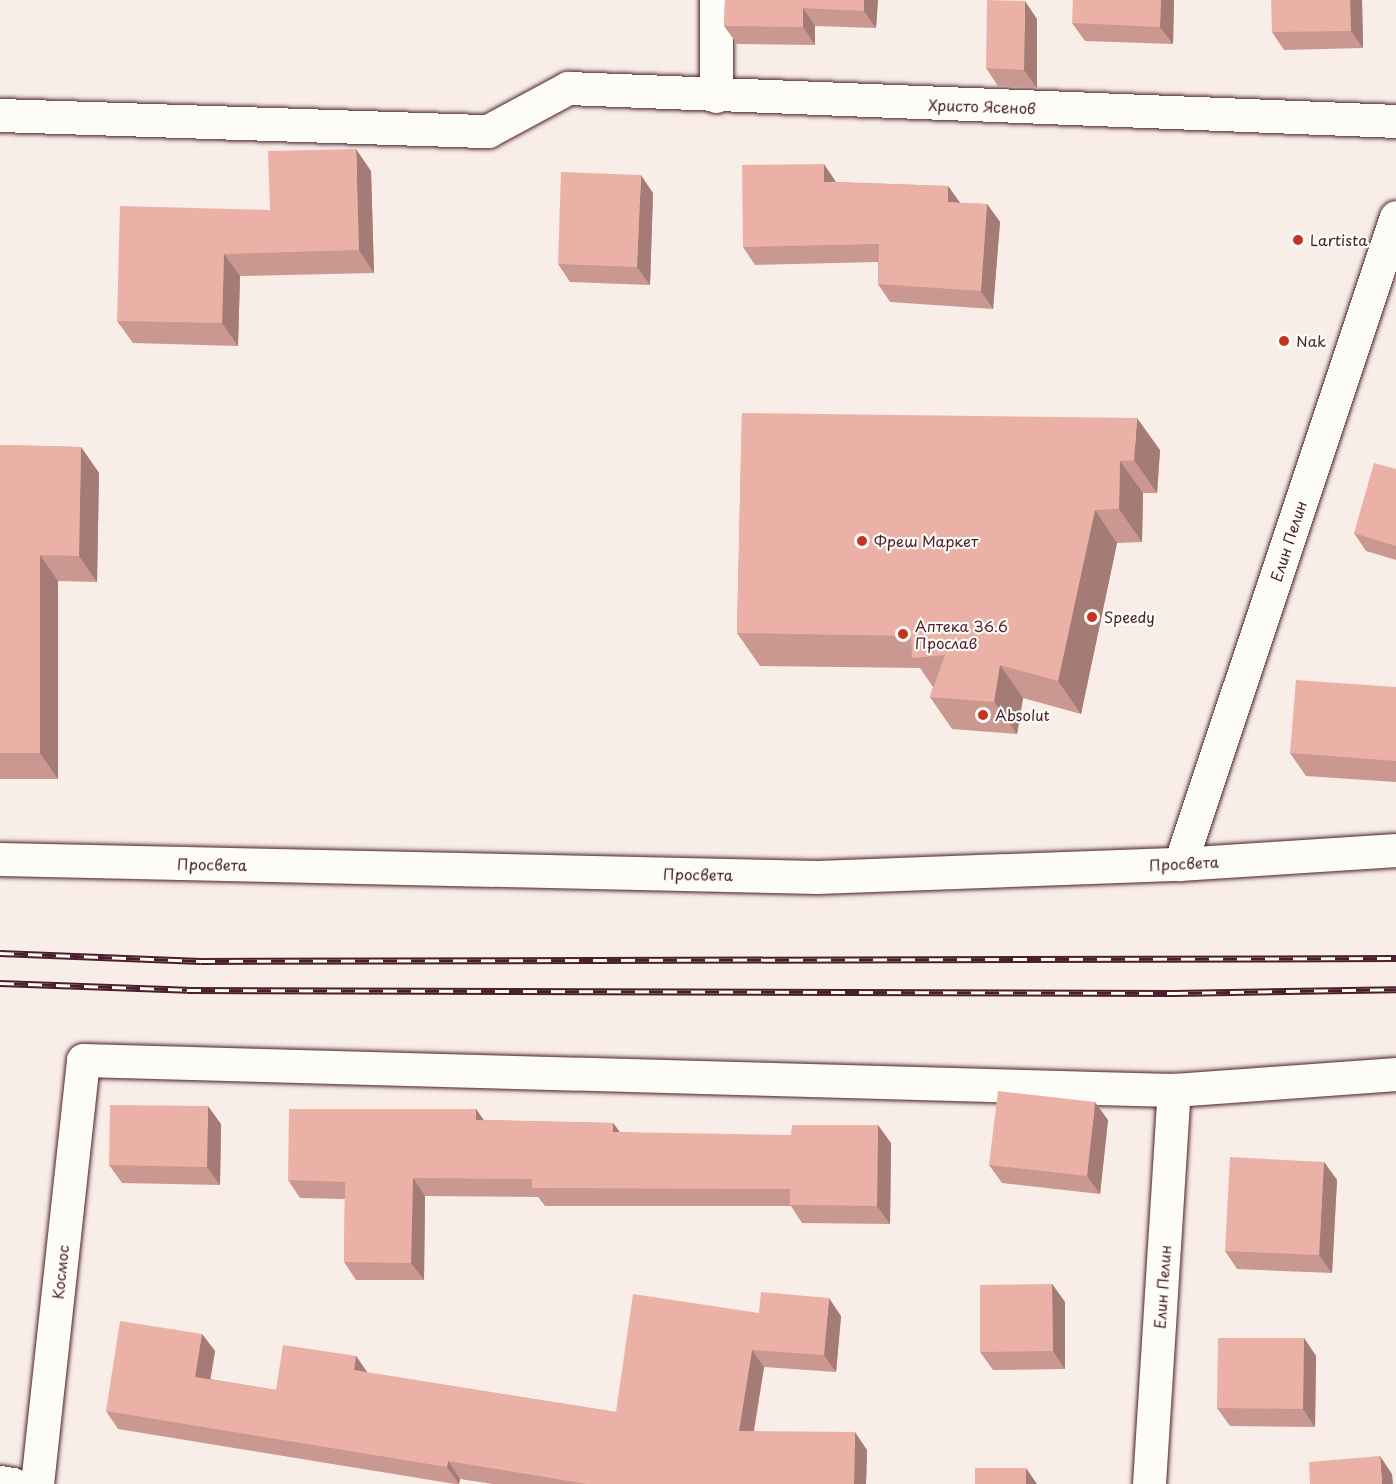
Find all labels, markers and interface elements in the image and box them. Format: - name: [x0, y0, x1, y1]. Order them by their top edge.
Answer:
- street label: Христо Ясенов: [928, 95, 1036, 117]
- place label: Lartista: [1310, 231, 1367, 249]
- marker: Lartista: [1291, 233, 1305, 247]
- place label: Nak: [1296, 332, 1326, 350]
- marker: Nak: [1277, 334, 1291, 348]
- street label: Елин Пелин: [1266, 498, 1310, 584]
- place label: Фреш Маркет: [874, 532, 979, 550]
- marker: Фреш Маркет: [855, 534, 869, 548]
- place label: Speedy: [1104, 608, 1155, 626]
- marker: Speedy: [1085, 610, 1099, 624]
- place label: Аптека 36.6 Прослав: [915, 616, 1008, 651]
- marker: Аптека 36.6 Прослав: [896, 627, 910, 641]
- place label: Absolut: [995, 706, 1050, 724]
- marker: Absolut: [976, 708, 990, 722]
- street label: Просвета: [1149, 852, 1219, 874]
- street label: Просвета: [177, 854, 247, 874]
- street label: Просвета: [663, 864, 733, 884]
- street label: Космос: [48, 1244, 72, 1300]
- street label: Елин Пелин: [1150, 1244, 1174, 1330]

